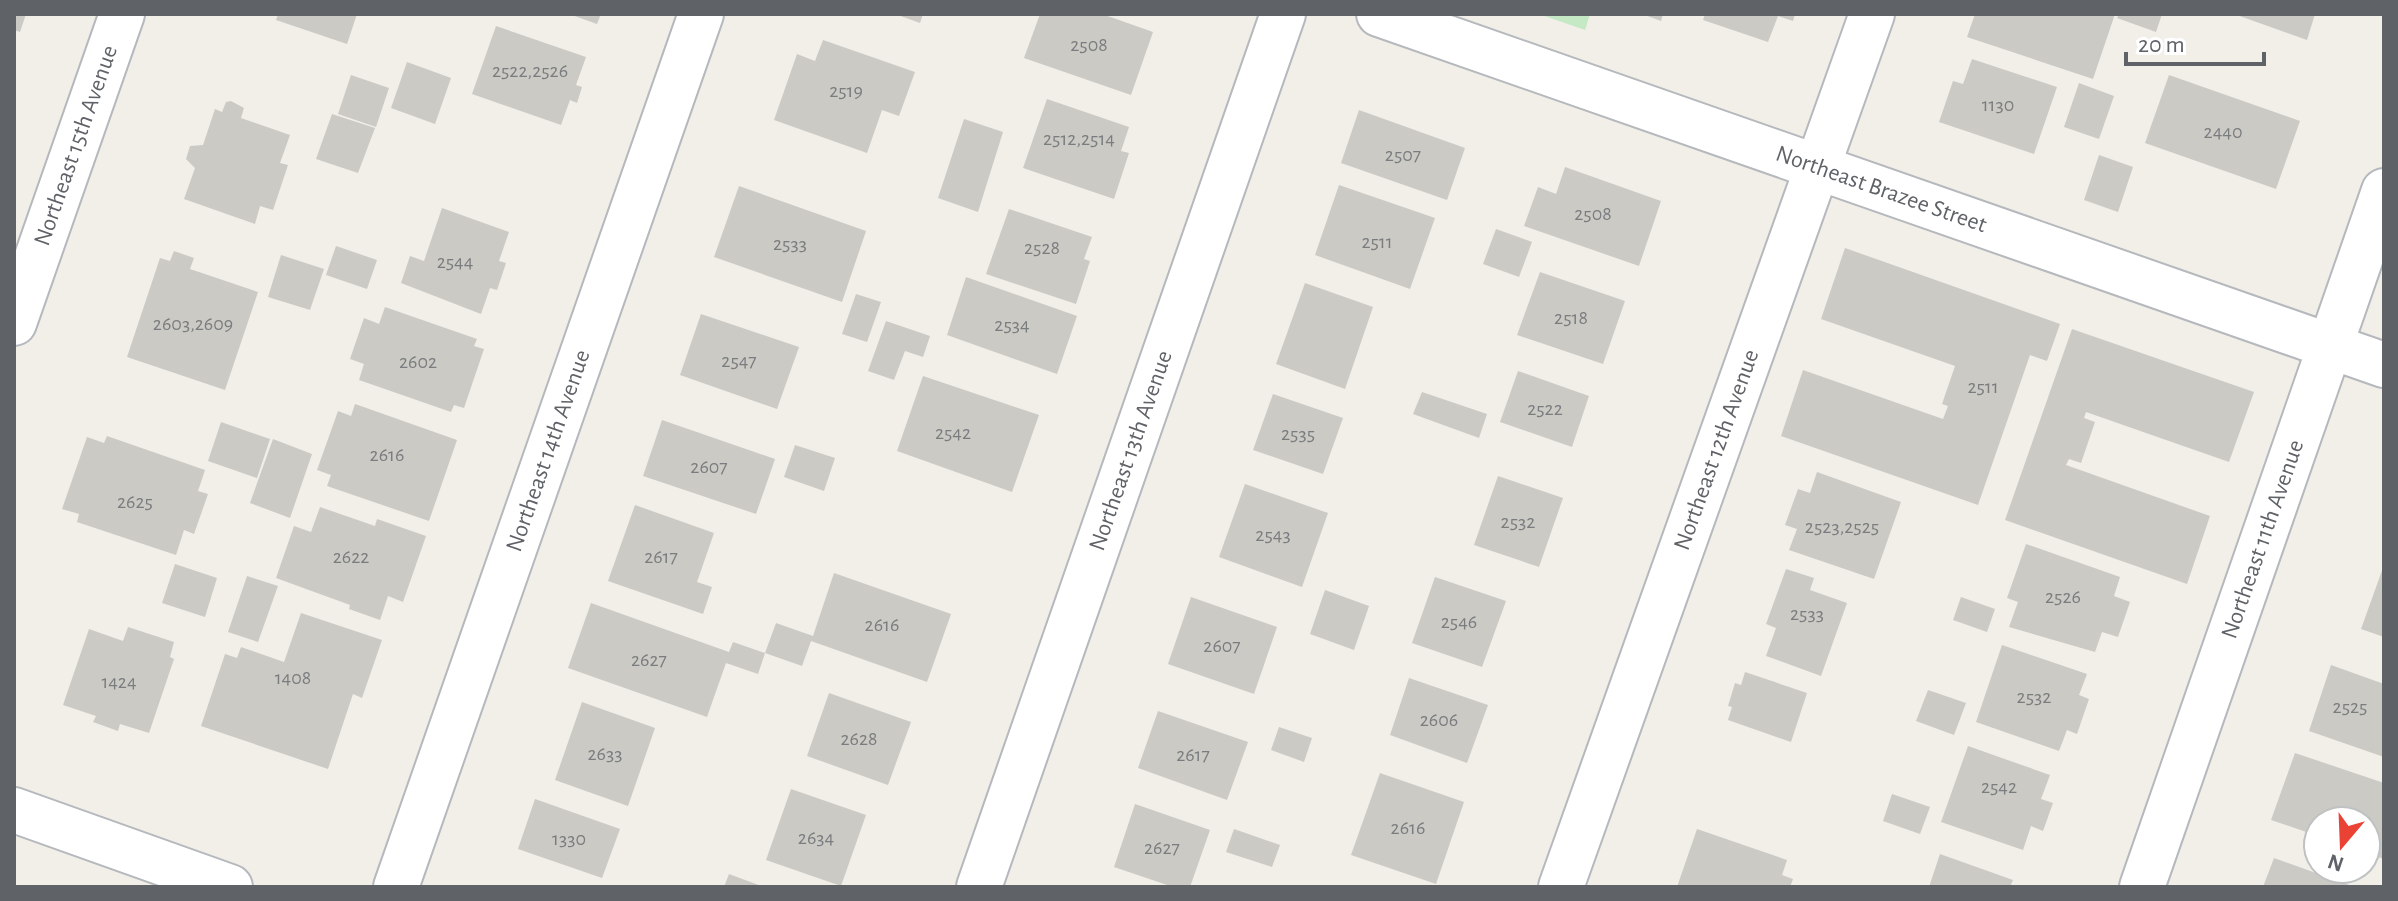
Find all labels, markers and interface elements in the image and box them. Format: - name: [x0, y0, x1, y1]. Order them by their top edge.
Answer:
- scale bar: [2126, 16, 2264, 66]
- text: 20 m: [2138, 33, 2185, 57]
- house number: 2508: [1070, 35, 1108, 55]
- street label: Northeast 15th Avenue: [30, 42, 122, 249]
- house number: 2522,2526: [492, 61, 568, 81]
- house number: 2519: [829, 81, 863, 101]
- house number: 1130: [1982, 95, 2014, 115]
- house number: 2440: [2204, 122, 2242, 142]
- house number: 2512,2514: [1043, 129, 1115, 149]
- street label: Northeast Brazee Street: [1773, 142, 1990, 237]
- house number: 2507: [1385, 145, 1421, 165]
- house number: 2508: [1574, 204, 1612, 224]
- house number: 2511: [1361, 232, 1393, 252]
- house number: 2533: [773, 234, 807, 254]
- house number: 2528: [1024, 238, 1060, 258]
- house number: 2544: [437, 252, 473, 272]
- house number: 2518: [1554, 308, 1588, 328]
- house number: 2603,2609: [153, 314, 233, 334]
- house number: 2534: [994, 315, 1030, 335]
- street label: Northeast 12th Avenue: [1670, 346, 1763, 553]
- street label: Northeast 14th Avenue: [502, 347, 595, 555]
- street label: Northeast 13th Avenue: [1085, 347, 1177, 554]
- house number: 2547: [721, 351, 757, 371]
- house number: 2602: [399, 352, 437, 372]
- house number: 2511: [1967, 377, 1999, 397]
- house number: 2522: [1527, 399, 1563, 419]
- house number: 2542: [935, 423, 971, 443]
- house number: 2535: [1281, 424, 1315, 444]
- street label: Northeast 11th Avenue: [2217, 437, 2308, 642]
- house number: 2616: [370, 445, 404, 465]
- house number: 2607: [690, 457, 728, 477]
- house number: 2625: [117, 492, 153, 512]
- house number: 2532: [1501, 512, 1535, 532]
- house number: 2523,2525: [1805, 517, 1879, 537]
- house number: 2543: [1255, 525, 1291, 545]
- house number: 2622: [333, 547, 369, 567]
- house number: 2617: [644, 547, 678, 567]
- house number: 2526: [2045, 587, 2081, 607]
- house number: 2533: [1790, 604, 1824, 624]
- house number: 2546: [1441, 612, 1477, 632]
- house number: 2616: [865, 615, 899, 635]
- house number: 2607: [1203, 636, 1241, 656]
- house number: 2627: [631, 650, 667, 670]
- house number: 1408: [275, 668, 311, 688]
- house number: 1424: [101, 672, 137, 692]
- house number: 2532: [2017, 687, 2051, 707]
- house number: 2525: [2333, 697, 2367, 717]
- house number: 2606: [1420, 710, 1458, 730]
- house number: 2628: [840, 729, 878, 749]
- house number: 2633: [588, 744, 622, 764]
- house number: 2617: [1176, 745, 1210, 765]
- house number: 2542: [1981, 777, 2017, 797]
- north arrow: [2302, 805, 2382, 885]
- house number: 2616: [1391, 818, 1425, 838]
- house number: 2634: [798, 828, 834, 848]
- house number: 1330: [552, 829, 586, 849]
- house number: 2627: [1144, 838, 1180, 858]
- text: N: [2325, 850, 2347, 876]

